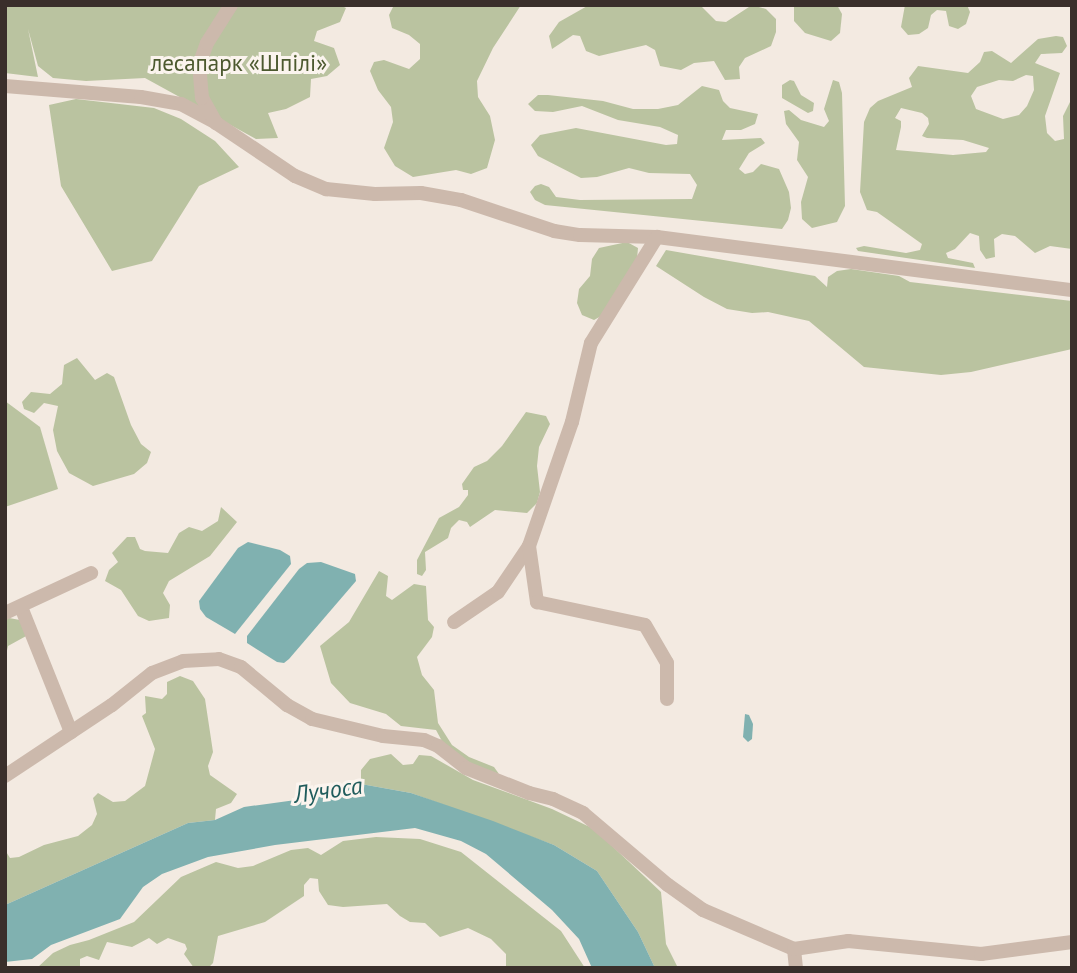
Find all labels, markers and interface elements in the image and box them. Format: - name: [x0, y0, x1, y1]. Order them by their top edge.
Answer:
- park label: лесапарк «Шпілі»: [151, 49, 327, 77]
- water label: Лучоса: [292, 771, 364, 809]

